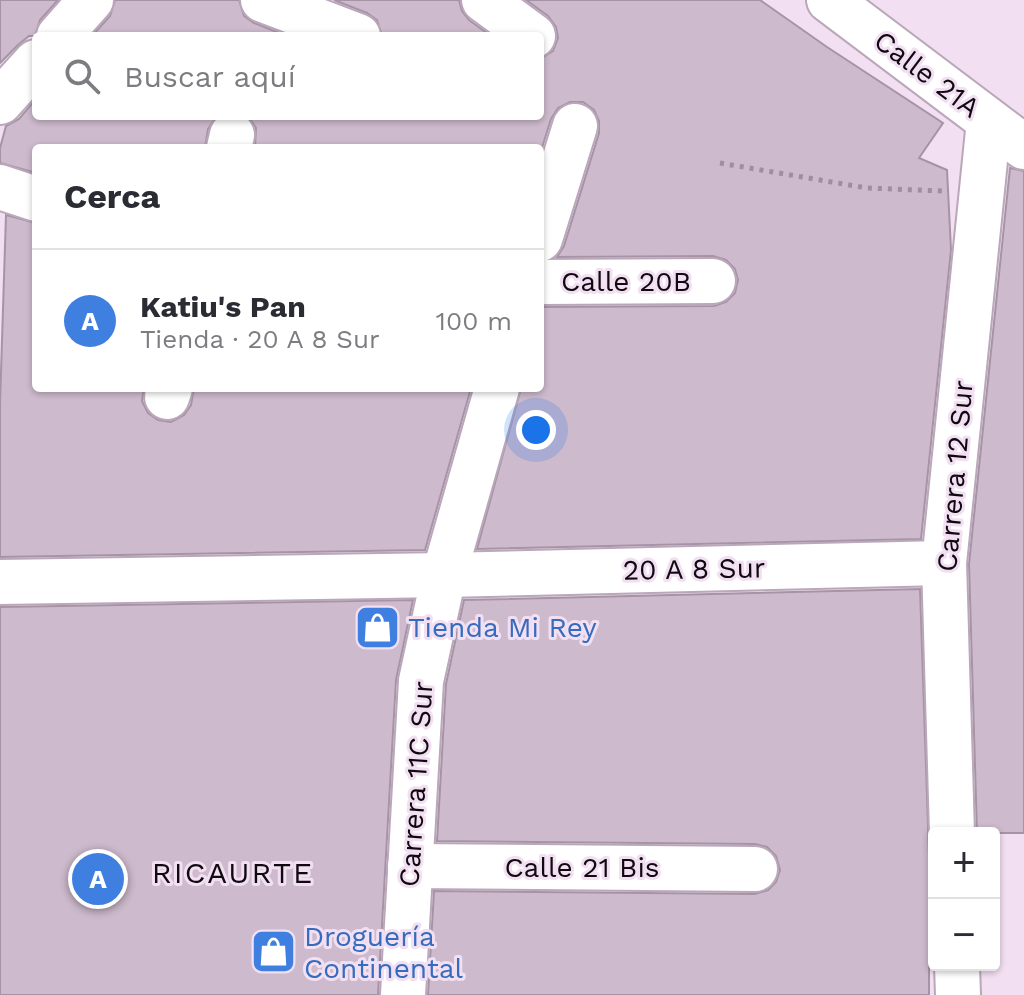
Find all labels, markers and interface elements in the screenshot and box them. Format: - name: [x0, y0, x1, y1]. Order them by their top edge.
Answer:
- street label: Calle 21A: [868, 24, 986, 124]
- search box: [32, 32, 544, 120]
- icon: search: [60, 54, 104, 98]
- text: Buscar aquí: [124, 59, 296, 94]
- text: Cerca: [64, 176, 160, 216]
- street label: Calle 20B: [561, 265, 691, 298]
- text: Katiu's Pan: [140, 289, 306, 324]
- text: A: [81, 306, 99, 336]
- text: 100 m: [436, 306, 512, 336]
- text: Tienda · 20 A 8 Sur: [140, 324, 380, 354]
- street label: Carrera 12 Sur: [930, 379, 980, 573]
- your location: [516, 410, 556, 450]
- street label: 20 A 8 Sur: [623, 551, 765, 587]
- shop icon: Tienda Mi Rey: [353, 603, 401, 651]
- place label: Tienda Mi Rey: [408, 611, 597, 644]
- street label: Carrera 11C Sur: [392, 680, 440, 888]
- map controls: [928, 827, 1000, 971]
- button: +: [928, 827, 1000, 899]
- pin: A: [72, 849, 124, 909]
- street label: Calle 21 Bis: [504, 851, 660, 884]
- district label: RICAURTE: [152, 855, 314, 890]
- button: −: [928, 899, 1000, 971]
- place label: Droguería Continental: [304, 920, 464, 985]
- shop icon: Droguería Continental: [249, 928, 297, 976]

